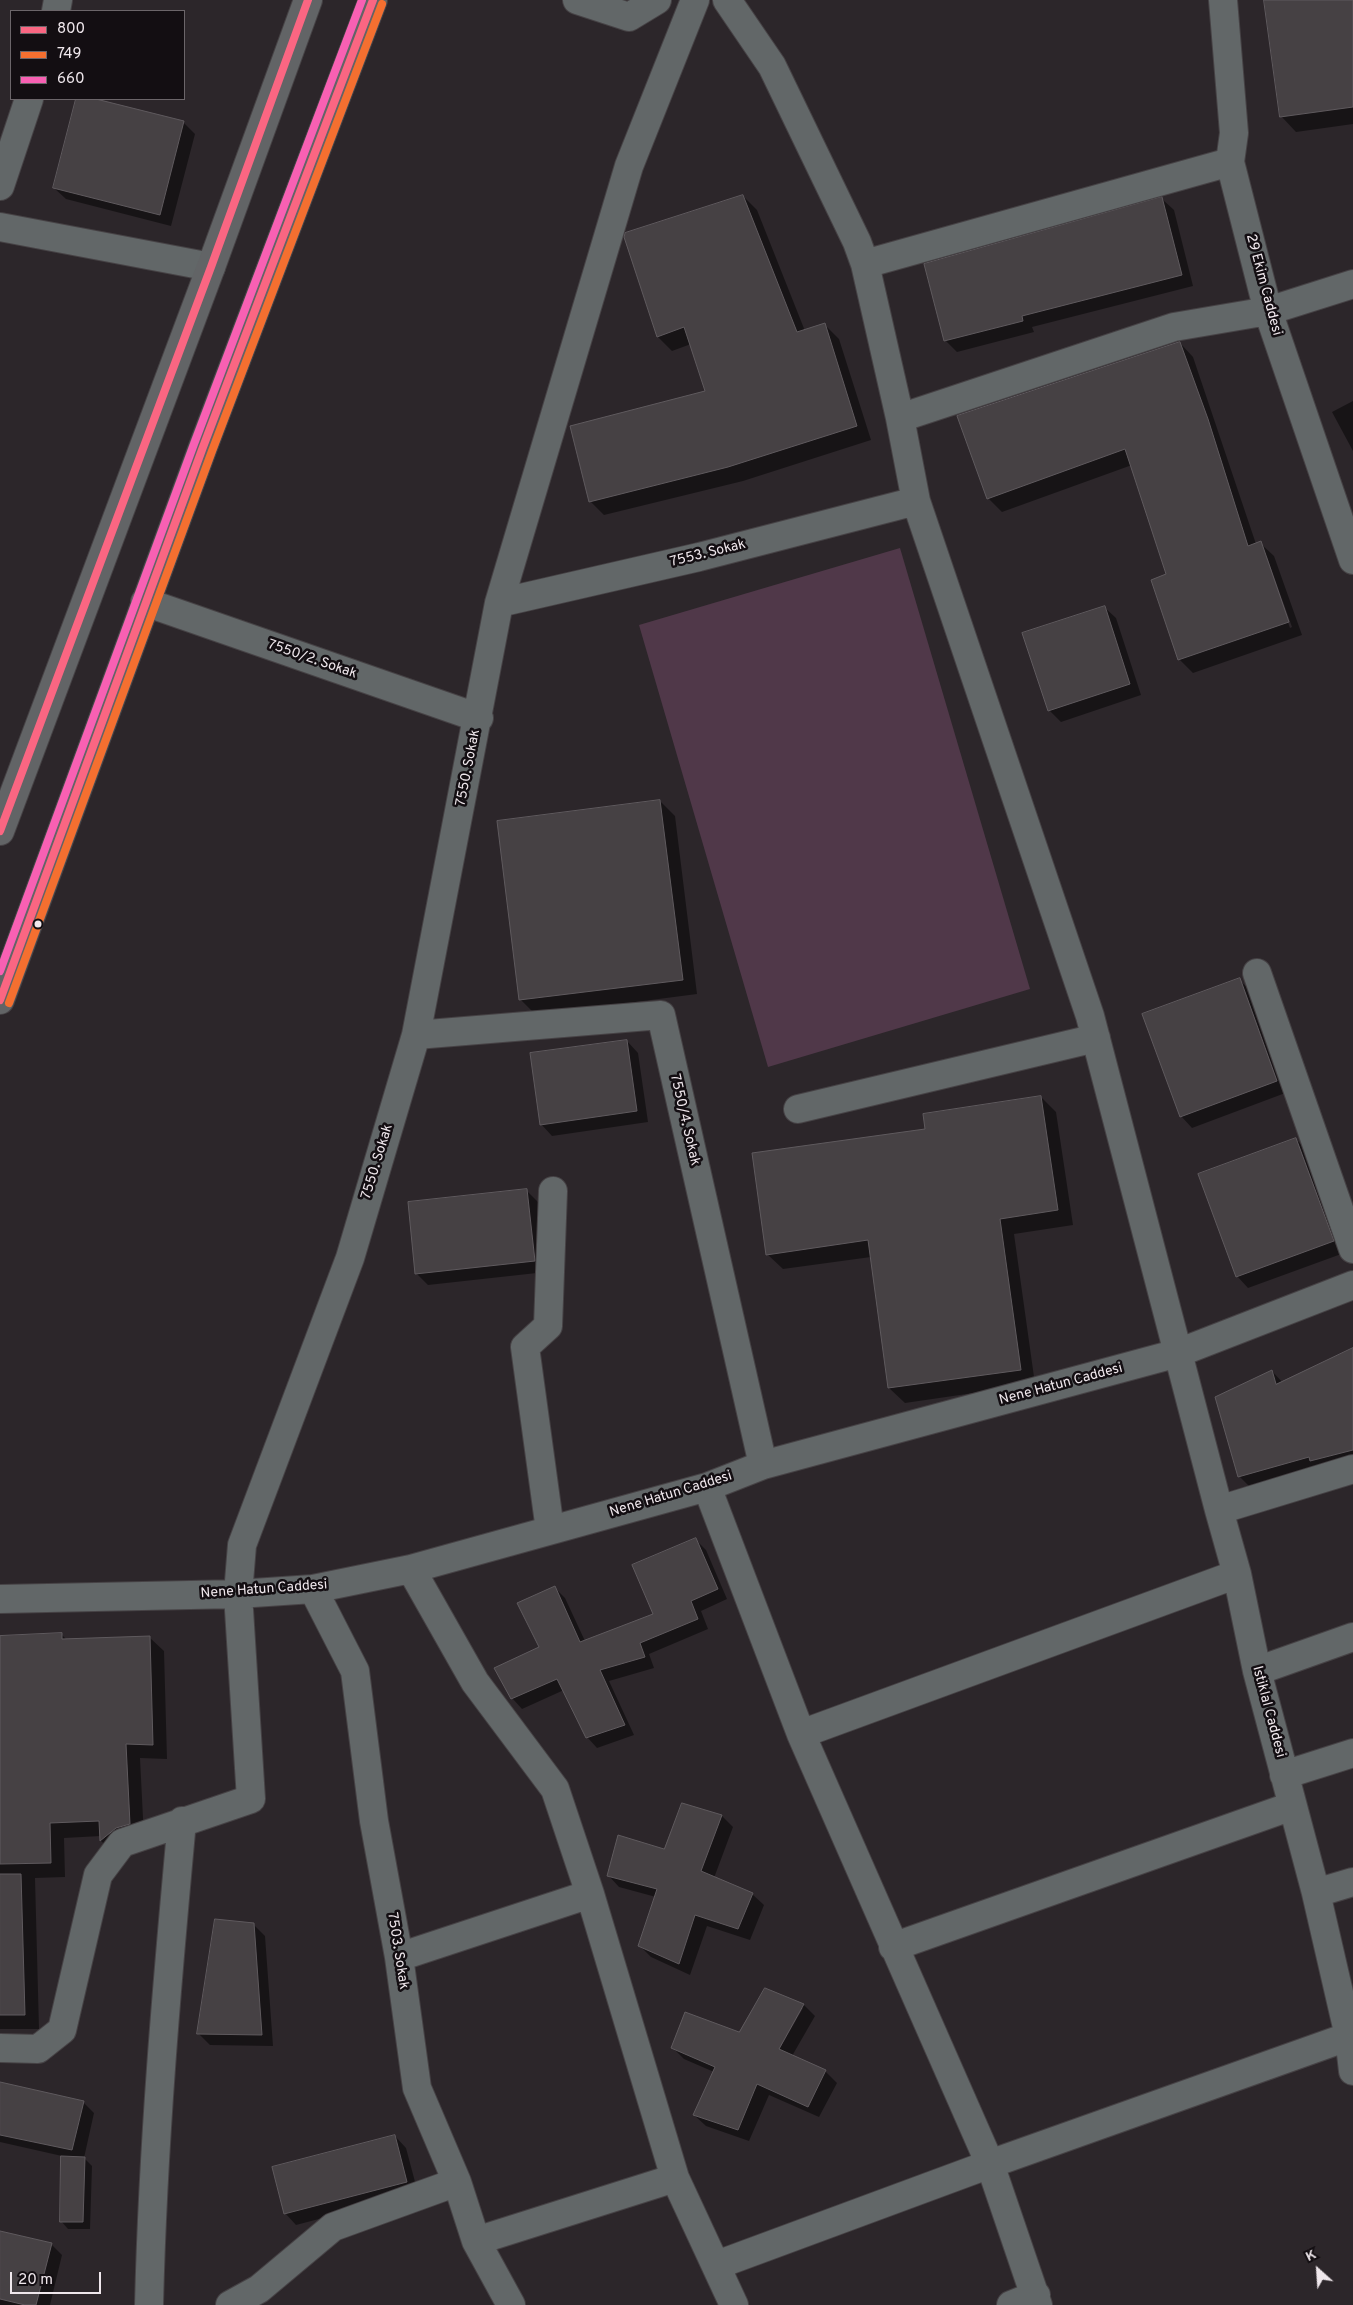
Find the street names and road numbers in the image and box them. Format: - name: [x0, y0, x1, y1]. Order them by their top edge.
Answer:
- street label: 29 Ekim Caddesi: [1241, 232, 1285, 338]
- street label: 7553. Sokak: [668, 536, 748, 572]
- street label: 7550/2. Sokak: [265, 637, 359, 683]
- street label: 7550. Sokak: [453, 728, 485, 808]
- street label: 7550/4. Sokak: [665, 1073, 703, 1167]
- street label: 7550. Sokak: [359, 1122, 397, 1202]
- street label: Nene Hatun Caddesi: [997, 1360, 1125, 1410]
- street label: Nene Hatun Caddesi: [608, 1468, 734, 1522]
- street label: Nene Hatun Caddesi: [200, 1577, 328, 1603]
- street label: Istiklal Caddesi: [1248, 1664, 1288, 1760]
- street label: 7503. Sokak: [383, 1911, 411, 1991]

